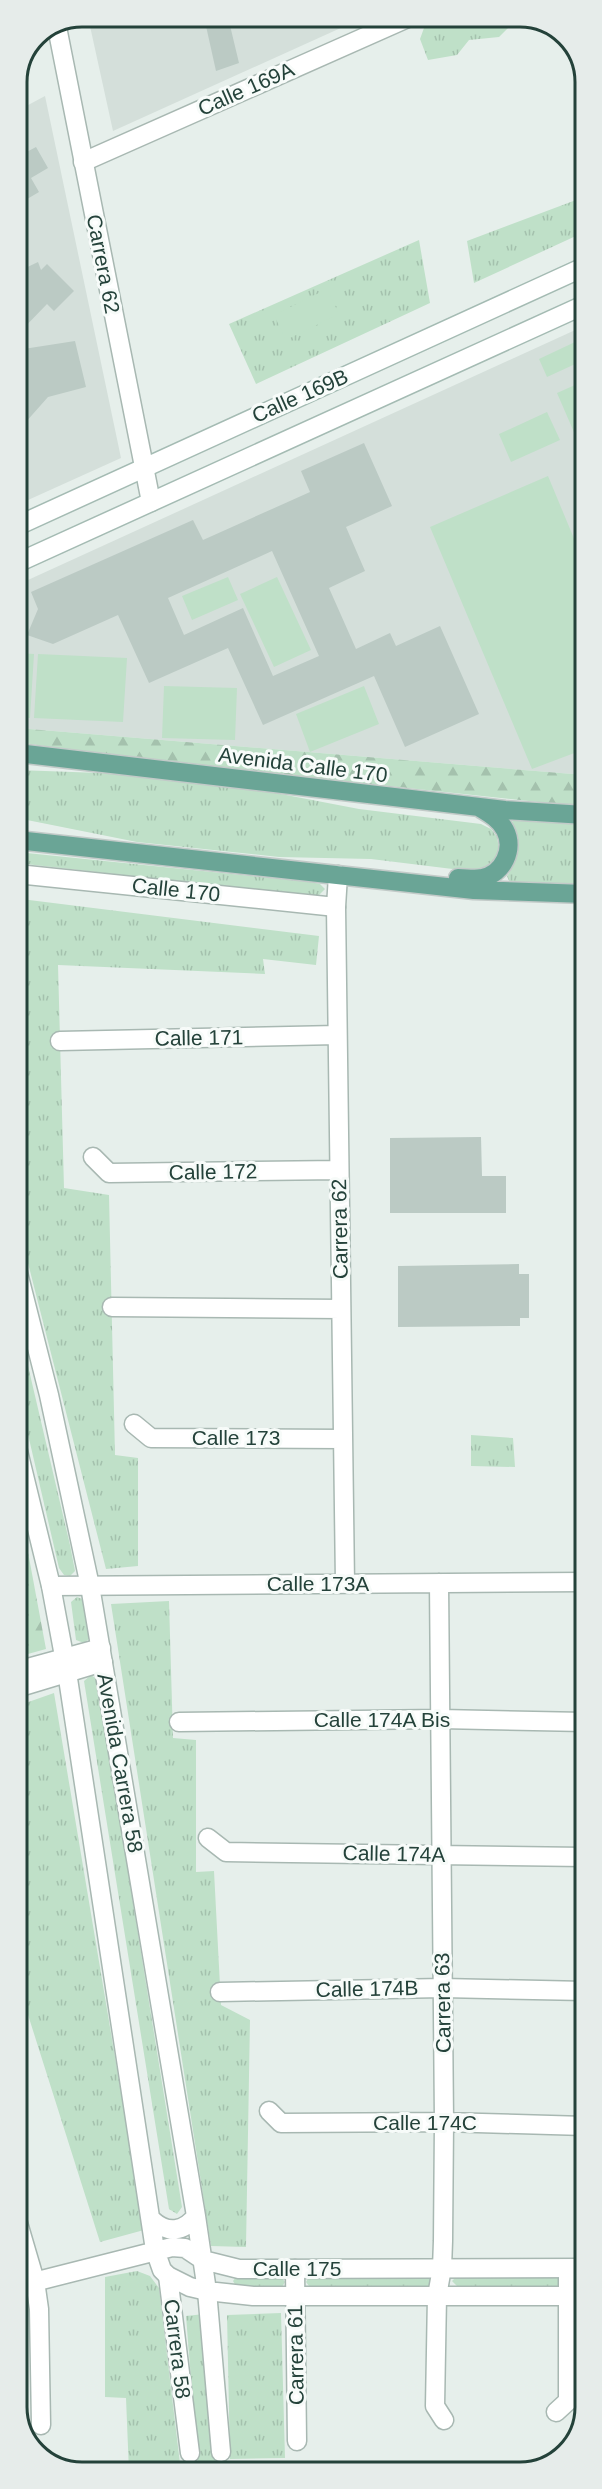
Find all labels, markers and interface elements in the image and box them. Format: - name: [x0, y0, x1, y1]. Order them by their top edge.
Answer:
- street label: Calle 169A: [194, 57, 297, 120]
- street label: Carrera 62: [83, 212, 124, 315]
- street label: Calle 169B: [248, 364, 351, 427]
- street label: Avenida Calle 170: [217, 743, 389, 786]
- street label: Calle 170: [131, 873, 221, 906]
- street label: Calle 171: [154, 1025, 244, 1050]
- street label: Calle 172: [168, 1159, 258, 1184]
- street label: Carrera 62: [327, 1179, 352, 1279]
- street label: Calle 173: [192, 1426, 280, 1449]
- street label: Calle 173A: [267, 1572, 369, 1595]
- street label: Avenida Carrera 58: [93, 1671, 148, 1854]
- street label: Calle 174A Bis: [314, 1708, 450, 1731]
- street label: Calle 174A: [342, 1841, 446, 1866]
- street label: Carrera 63: [430, 1953, 455, 2053]
- street label: Calle 174B: [315, 1976, 419, 2001]
- street label: Calle 174C: [373, 2111, 477, 2134]
- street label: Calle 175: [253, 2257, 341, 2280]
- street label: Carrera 58: [160, 2298, 195, 2400]
- street label: Carrera 61: [283, 2305, 308, 2405]

